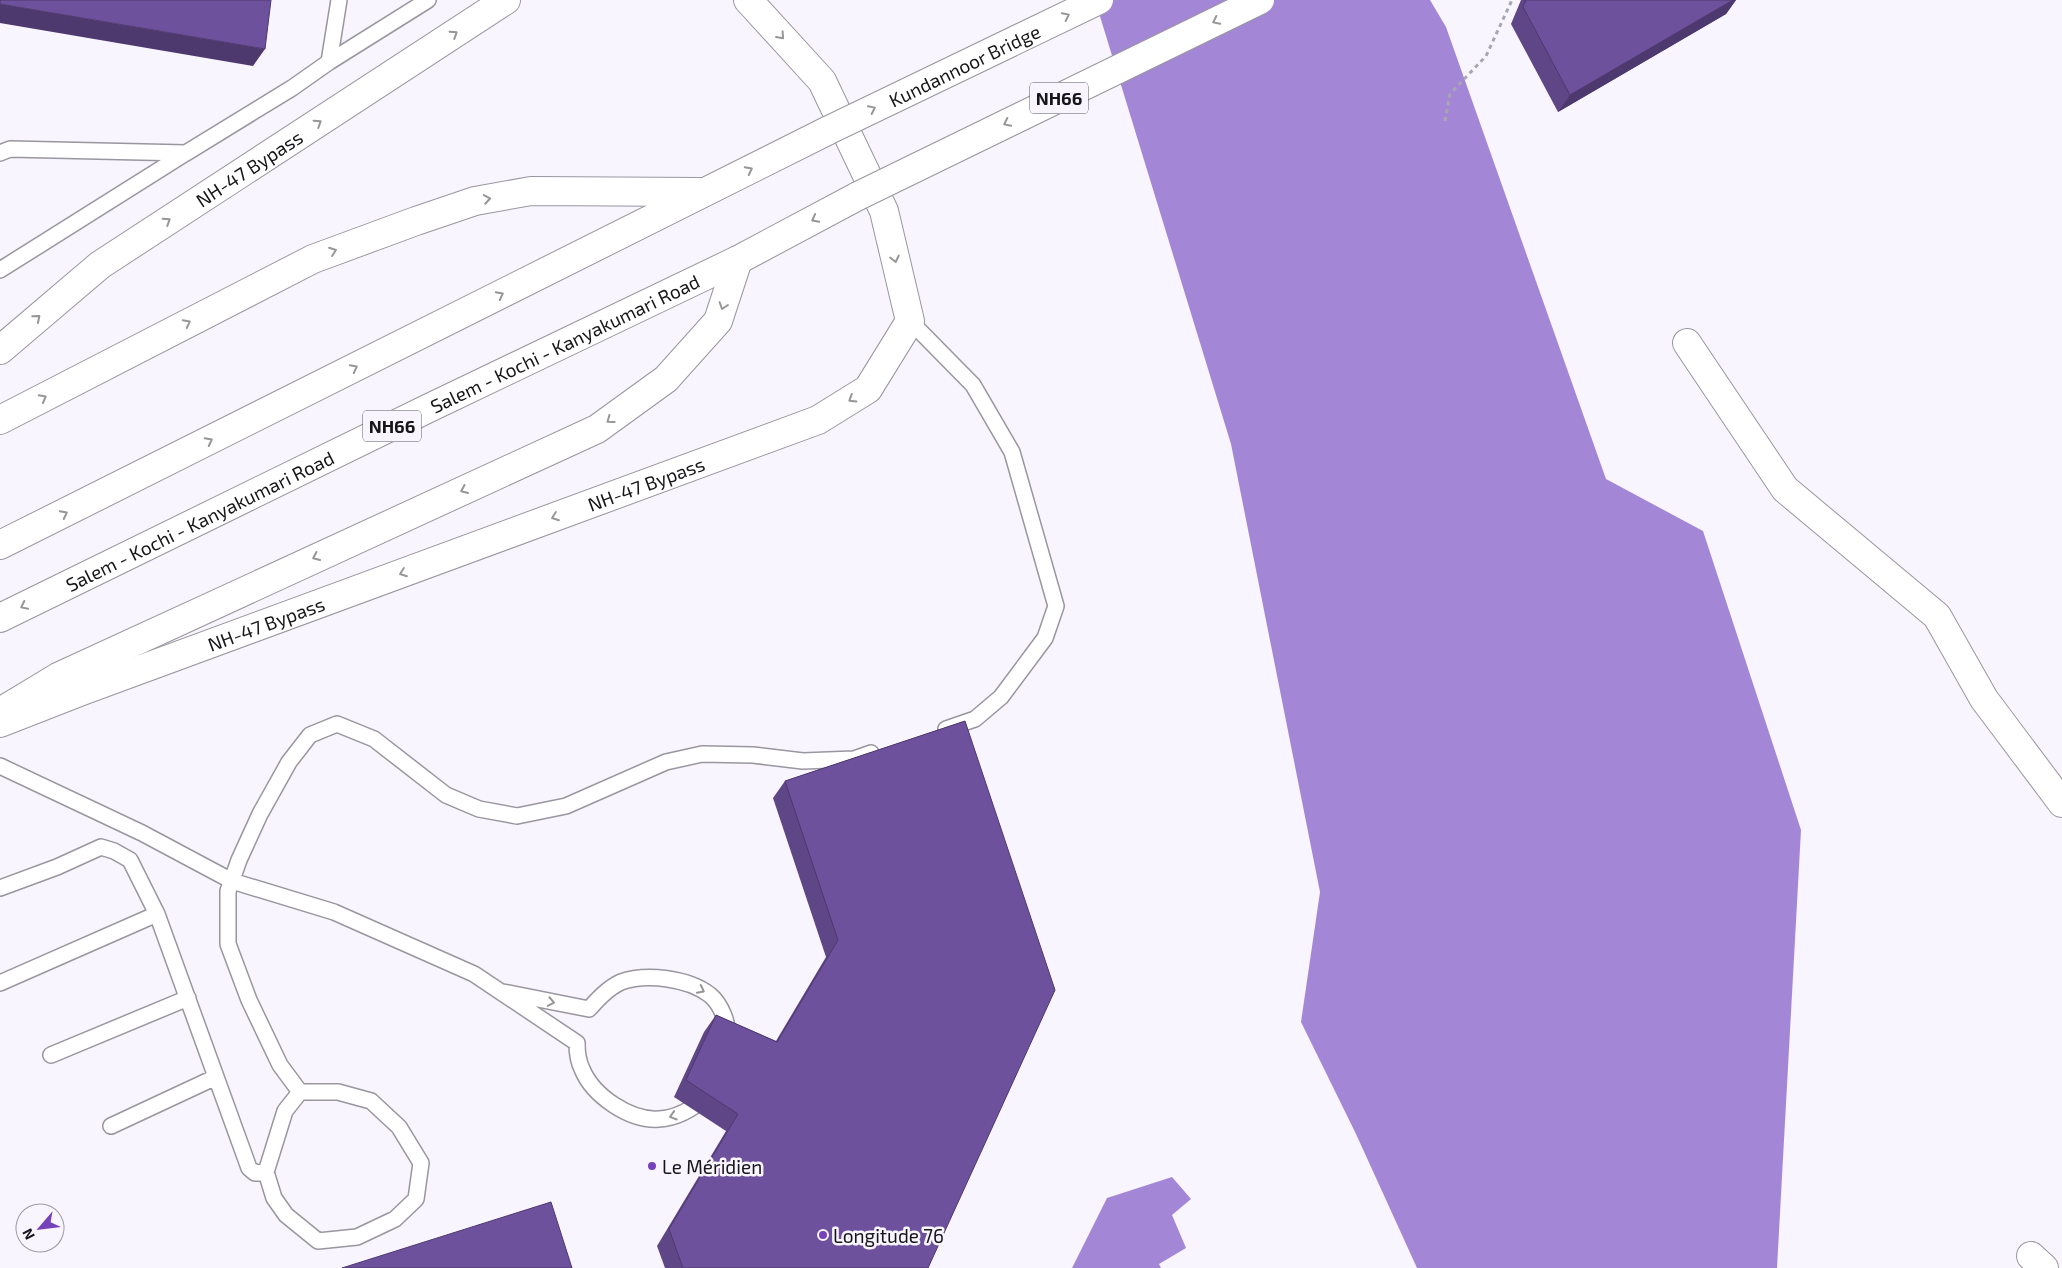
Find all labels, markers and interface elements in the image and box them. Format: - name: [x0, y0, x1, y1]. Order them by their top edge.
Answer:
- one-way arrow: [1061, 12, 1070, 22]
- one-way arrow: [1212, 15, 1221, 25]
- street label: Kundannoor Bridge: [885, 19, 1044, 111]
- one-way arrow: [775, 30, 784, 39]
- one-way arrow: [448, 31, 458, 40]
- road number: NH66: [1030, 82, 1088, 114]
- one-way arrow: [867, 105, 876, 115]
- one-way arrow: [1003, 117, 1012, 127]
- one-way arrow: [312, 120, 322, 129]
- street label: NH-47 Bypass: [191, 125, 307, 211]
- one-way arrow: [744, 166, 753, 176]
- one-way arrow: [482, 195, 491, 205]
- one-way arrow: [811, 212, 820, 222]
- one-way arrow: [161, 218, 171, 227]
- one-way arrow: [328, 247, 337, 257]
- one-way arrow: [889, 254, 900, 263]
- street label: Salem - Kochi - Kanyakumari Road: [426, 269, 703, 417]
- one-way arrow: [495, 291, 504, 302]
- one-way arrow: [718, 302, 728, 310]
- one-way arrow: [32, 315, 41, 324]
- one-way arrow: [182, 319, 191, 329]
- one-way arrow: [349, 364, 358, 374]
- one-way arrow: [848, 392, 857, 402]
- one-way arrow: [38, 394, 47, 404]
- road number: NH66: [363, 411, 421, 442]
- one-way arrow: [606, 414, 616, 423]
- one-way arrow: [204, 437, 213, 447]
- street label: Salem - Kochi - Kanyakumari Road: [62, 445, 337, 596]
- street label: NH-47 Bypass: [584, 451, 708, 515]
- one-way arrow: [460, 483, 469, 494]
- one-way arrow: [59, 510, 68, 520]
- one-way arrow: [551, 511, 560, 521]
- one-way arrow: [312, 551, 321, 562]
- one-way arrow: [399, 567, 408, 577]
- street label: NH-47 Bypass: [204, 591, 328, 655]
- one-way arrow: [20, 600, 29, 610]
- one-way arrow: [696, 984, 705, 994]
- one-way arrow: [547, 996, 556, 1006]
- one-way arrow: [669, 1110, 678, 1120]
- place label: Le Méridien: [662, 1155, 762, 1178]
- marker: Le Méridien: [646, 1160, 658, 1172]
- north arrow: [15, 1203, 65, 1253]
- place label: Longitude 76: [833, 1224, 944, 1247]
- text: N: [18, 1226, 38, 1243]
- marker: Longitude 76: [817, 1229, 829, 1241]

